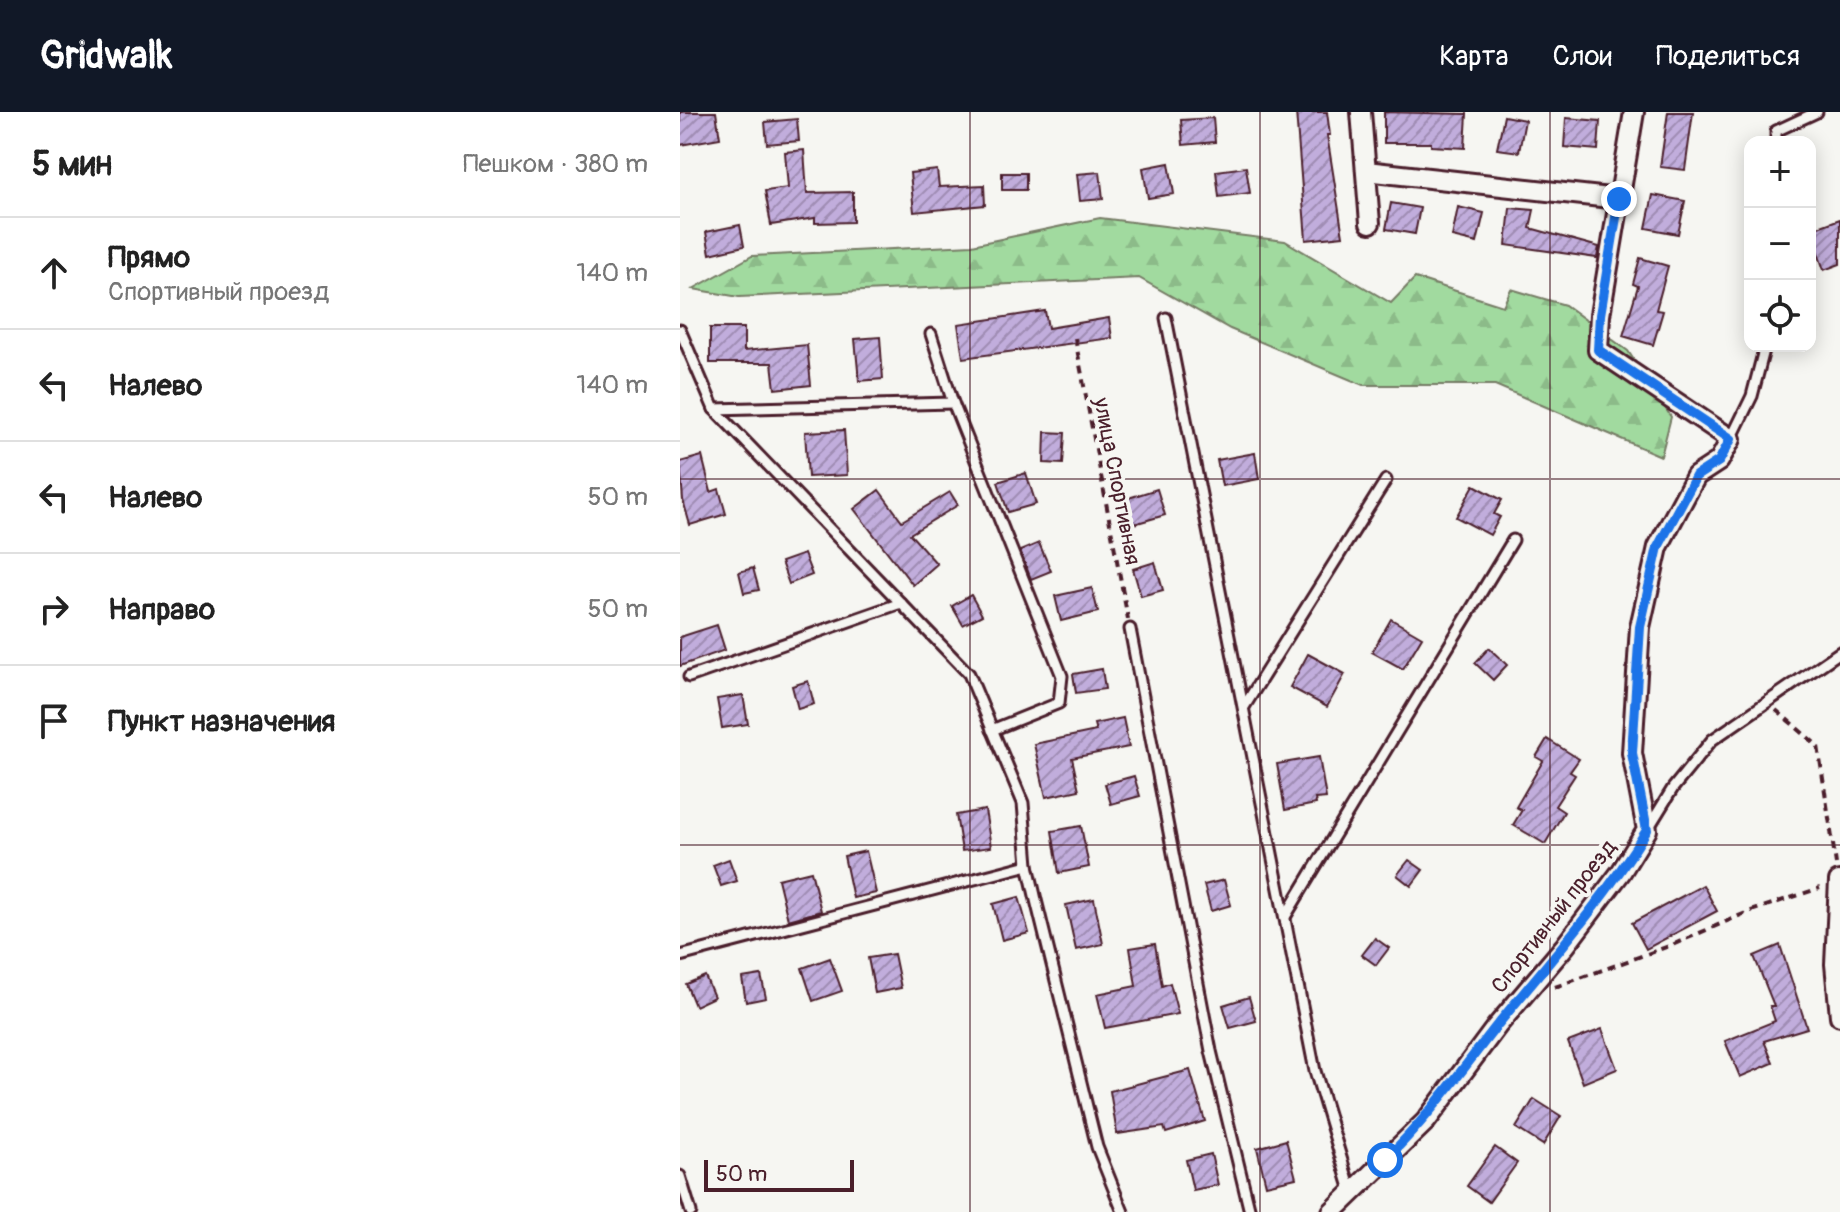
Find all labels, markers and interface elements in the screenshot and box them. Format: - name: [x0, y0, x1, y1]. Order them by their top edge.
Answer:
- text: Gridwalk: [40, 32, 172, 80]
- text: Карта: [1439, 39, 1509, 74]
- text: Слои: [1553, 39, 1612, 74]
- text: Поделиться: [1656, 39, 1800, 74]
- map controls: [1744, 136, 1816, 352]
- button: +: [1744, 136, 1816, 208]
- text: 5 мин: [32, 143, 112, 186]
- text: Пешком · 380 m: [463, 148, 648, 180]
- route end: [1601, 181, 1637, 217]
- button: −: [1744, 208, 1816, 280]
- text: Прямо: [108, 239, 190, 276]
- icon: ahead: [32, 251, 76, 295]
- text: 140 m: [576, 257, 648, 289]
- text: Спортивный проезд: [108, 276, 329, 308]
- button: locate: [1744, 280, 1816, 352]
- icon: left: [32, 363, 76, 407]
- text: Налево: [108, 367, 202, 404]
- text: 140 m: [576, 369, 648, 401]
- street label: улица Спортивная: [1087, 394, 1147, 567]
- icon: left: [32, 475, 76, 519]
- text: Налево: [108, 479, 202, 516]
- text: 50 m: [587, 481, 648, 513]
- icon: right: [32, 587, 76, 631]
- text: Направо: [108, 591, 215, 628]
- text: 50 m: [587, 593, 648, 625]
- icon: arrive: [32, 699, 76, 743]
- text: Пункт назначения: [108, 703, 335, 740]
- street label: Спортивный проезд: [1485, 834, 1622, 999]
- route start: [1367, 1142, 1403, 1178]
- scale bar: [704, 1156, 854, 1192]
- text: 50 m: [716, 1160, 767, 1188]

